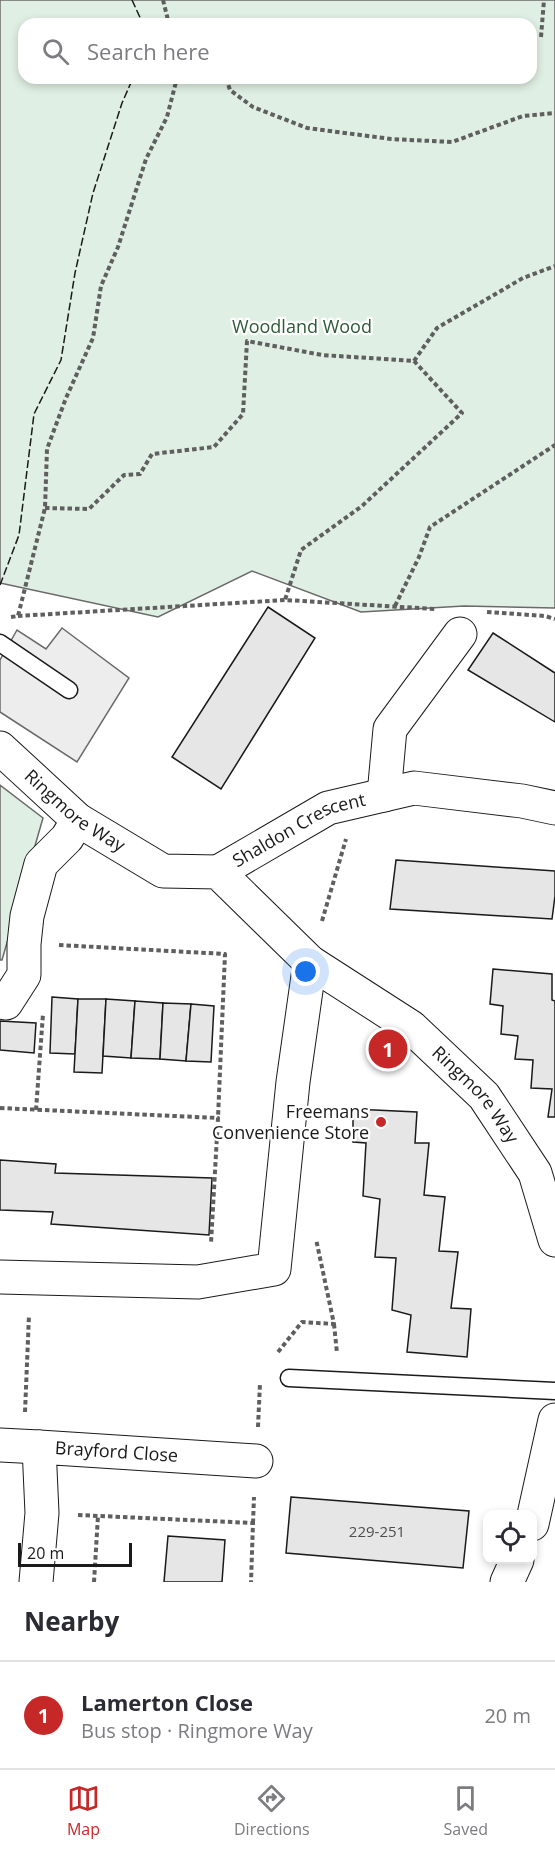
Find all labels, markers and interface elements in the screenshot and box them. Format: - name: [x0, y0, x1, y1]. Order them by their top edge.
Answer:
- search box: [18, 18, 537, 84]
- icon: search: [39, 35, 72, 68]
- text: Search here: [87, 36, 210, 66]
- park label: Woodland Wood: [232, 314, 372, 338]
- street label: Ringmore Way: [20, 764, 131, 857]
- street label: Shaldon Crescent: [228, 787, 368, 872]
- your location: [291, 957, 320, 986]
- pin: 1: [368, 1026, 408, 1072]
- street label: Ringmore Way: [427, 1040, 525, 1148]
- place label: Freemans Convenience Store: [212, 1099, 369, 1144]
- marker: Freemans Convenience Store: [374, 1115, 388, 1129]
- street label: Brayford Close: [54, 1435, 179, 1467]
- map controls: [483, 1510, 537, 1564]
- button: locate: [483, 1510, 537, 1564]
- house number: 229-251: [349, 1521, 405, 1541]
- scale bar: [18, 1540, 132, 1568]
- text: 20 m: [27, 1542, 64, 1564]
- text: Nearby: [24, 1603, 119, 1639]
- text: Lamerton Close: [81, 1687, 253, 1717]
- text: 1: [38, 1702, 49, 1729]
- text: 20 m: [484, 1702, 531, 1729]
- text: Bus stop · Ringmore Way: [81, 1717, 313, 1744]
- tab: Map: [67, 1782, 100, 1840]
- tab: Directions: [234, 1782, 310, 1840]
- tab: Saved: [444, 1782, 488, 1840]

